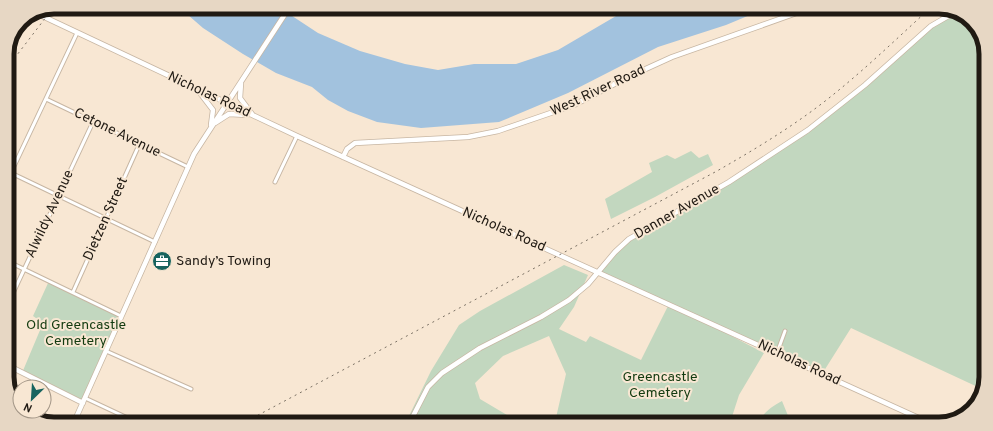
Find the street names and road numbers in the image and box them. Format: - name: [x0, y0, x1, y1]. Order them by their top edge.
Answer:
- street label: West River Road: [548, 62, 648, 120]
- street label: Nicholas Road: [165, 68, 253, 122]
- street label: Cetone Avenue: [71, 105, 163, 161]
- street label: Alwildy Avenue: [22, 167, 78, 261]
- street label: Dietzen Street: [80, 174, 132, 264]
- street label: Danner Avenue: [631, 181, 723, 243]
- street label: Nicholas Road: [460, 204, 548, 256]
- street label: Nicholas Road: [755, 336, 843, 390]

